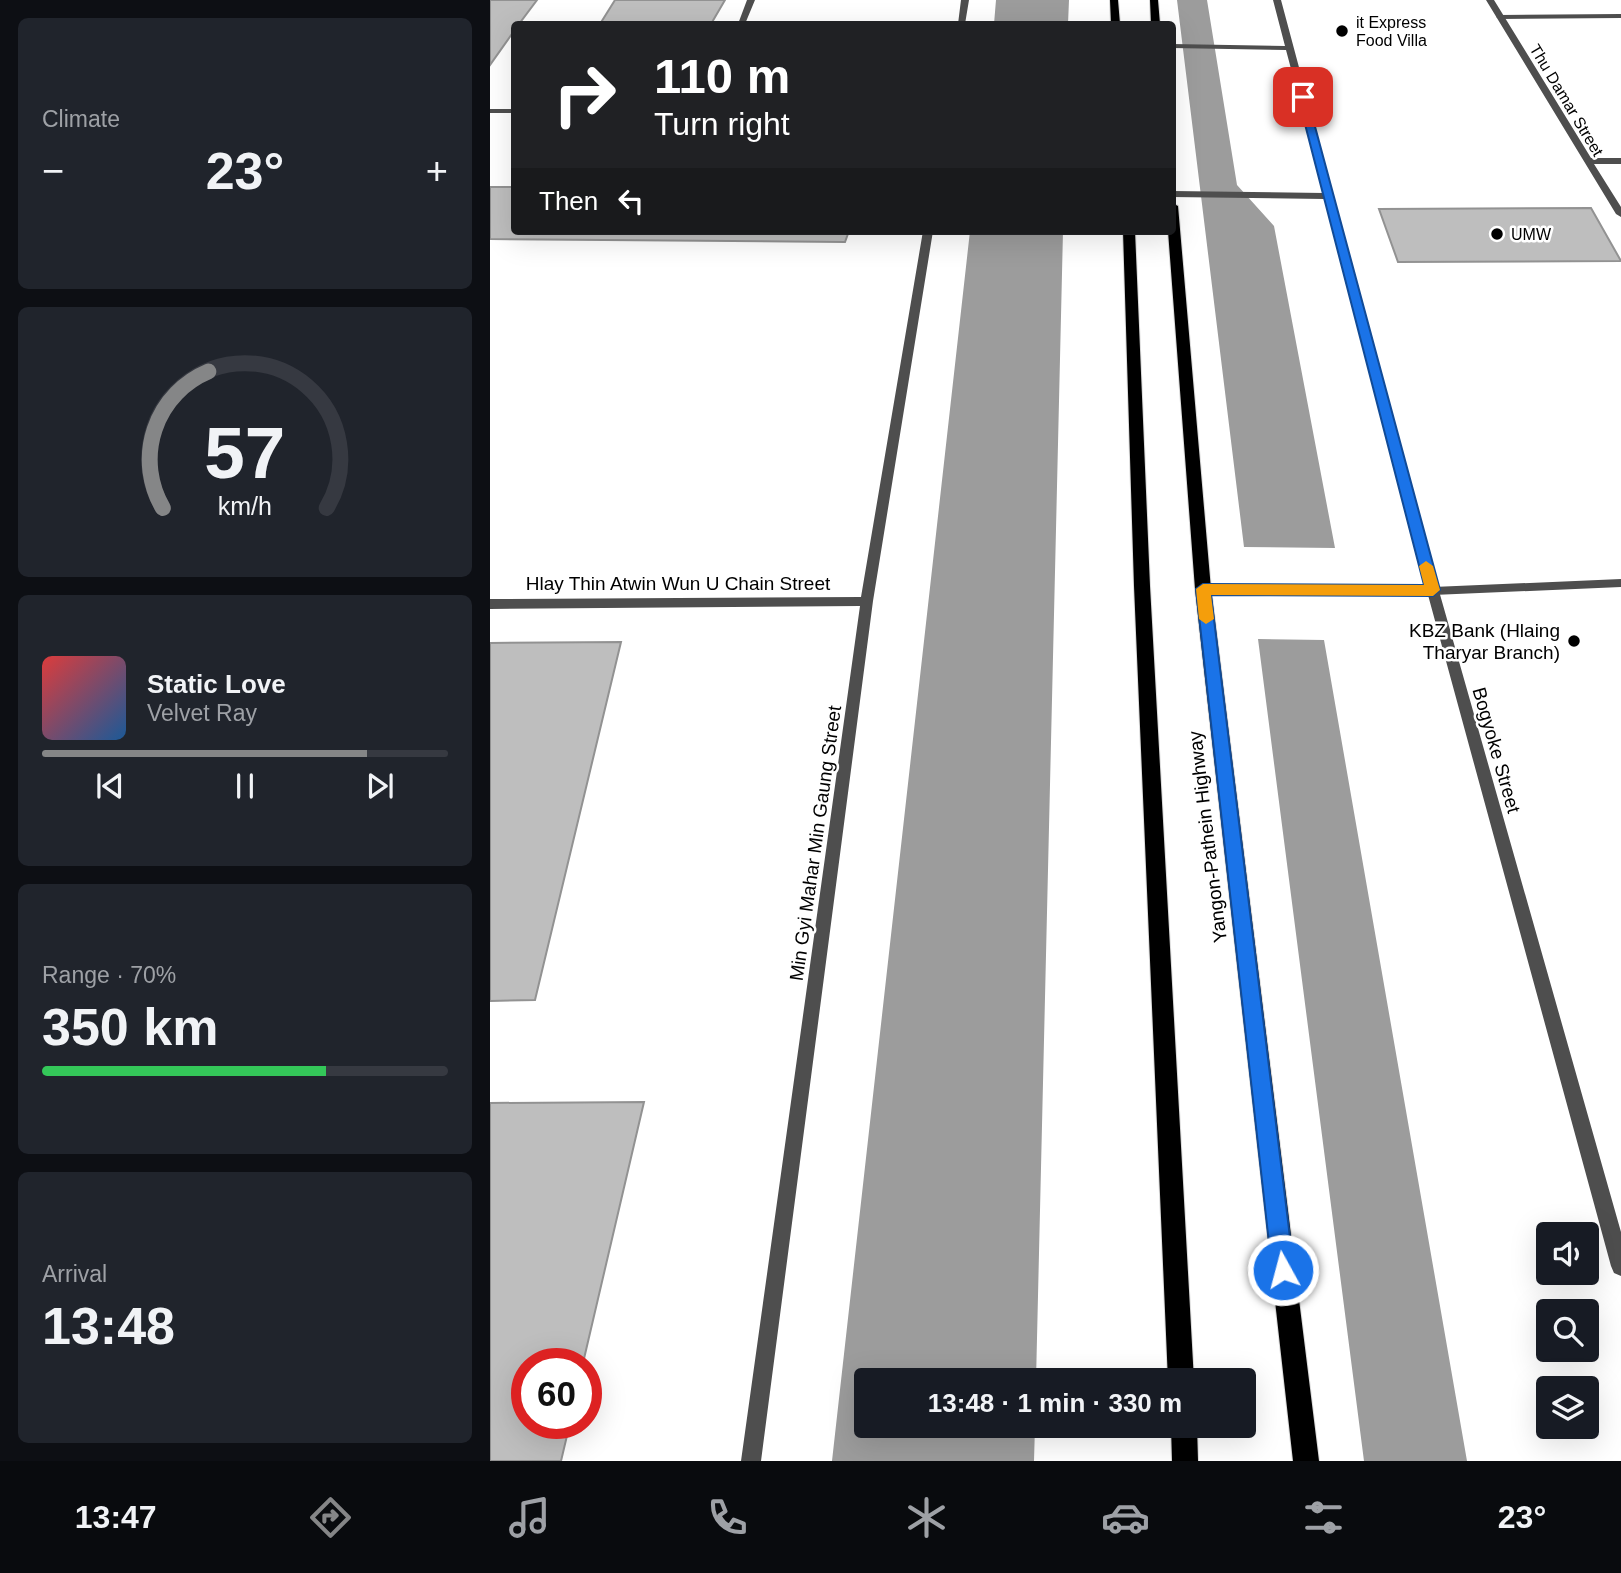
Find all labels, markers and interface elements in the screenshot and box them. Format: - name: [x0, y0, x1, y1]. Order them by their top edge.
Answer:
- place label: it Express Food Villa: [1356, 14, 1427, 49]
- marker: it Express Food Villa: [1334, 23, 1350, 39]
- street label: Thu Damar Street: [1527, 41, 1607, 160]
- icon: right: [539, 49, 630, 140]
- text: 110 m: [654, 49, 790, 103]
- pin: [1273, 67, 1333, 127]
- icon: arrive: [1284, 78, 1322, 116]
- text: Climate: [42, 106, 120, 132]
- text: Turn right: [654, 106, 790, 142]
- text: 23°: [206, 142, 284, 200]
- text: −: [42, 150, 64, 192]
- text: +: [426, 150, 448, 192]
- icon: left: [612, 182, 650, 220]
- text: Then: [539, 186, 598, 216]
- marker: UMW: [1489, 226, 1505, 242]
- place label: UMW: [1511, 226, 1552, 243]
- text: 57: [205, 412, 285, 493]
- text: km/h: [218, 492, 272, 520]
- street label: Hlay Thin Atwin Wun U Chain Street: [526, 573, 831, 594]
- place label: KBZ Bank (Hlaing Tharyar Branch): [1409, 620, 1560, 663]
- marker: KBZ Bank (Hlaing Tharyar Branch): [1566, 633, 1582, 649]
- text: Static Love: [147, 669, 286, 699]
- street label: Bogyoke Street: [1469, 685, 1525, 816]
- text: Velvet Ray: [147, 700, 257, 726]
- street label: Min Gyi Mahar Min Gaung Street: [786, 703, 845, 982]
- street label: Yangon-Pathein Highway: [1184, 729, 1231, 944]
- icon: previous: [91, 767, 129, 805]
- icon: pause: [226, 767, 264, 805]
- icon: next: [361, 767, 399, 805]
- text: Range · 70%: [42, 962, 176, 988]
- text: 350 km: [42, 998, 218, 1056]
- map controls: [1536, 1222, 1599, 1439]
- button: sound: [1536, 1222, 1599, 1285]
- position arrow: [1246, 1233, 1320, 1307]
- text: Arrival: [42, 1261, 107, 1287]
- text: 13:48: [42, 1297, 175, 1355]
- button: search: [1536, 1299, 1599, 1362]
- speed limit sign: 60: [511, 1348, 602, 1439]
- button: layers: [1536, 1376, 1599, 1439]
- text: 13:48 · 1 min · 330 m: [928, 1388, 1182, 1418]
- icon: directions: [306, 1493, 355, 1542]
- icon: music: [505, 1493, 554, 1542]
- icon: phone: [703, 1493, 752, 1542]
- icon: climate: [902, 1493, 951, 1542]
- icon: car: [1101, 1493, 1150, 1542]
- icon: filters: [1299, 1493, 1348, 1542]
- text: 13:47: [75, 1499, 157, 1535]
- text: 23°: [1498, 1499, 1546, 1535]

